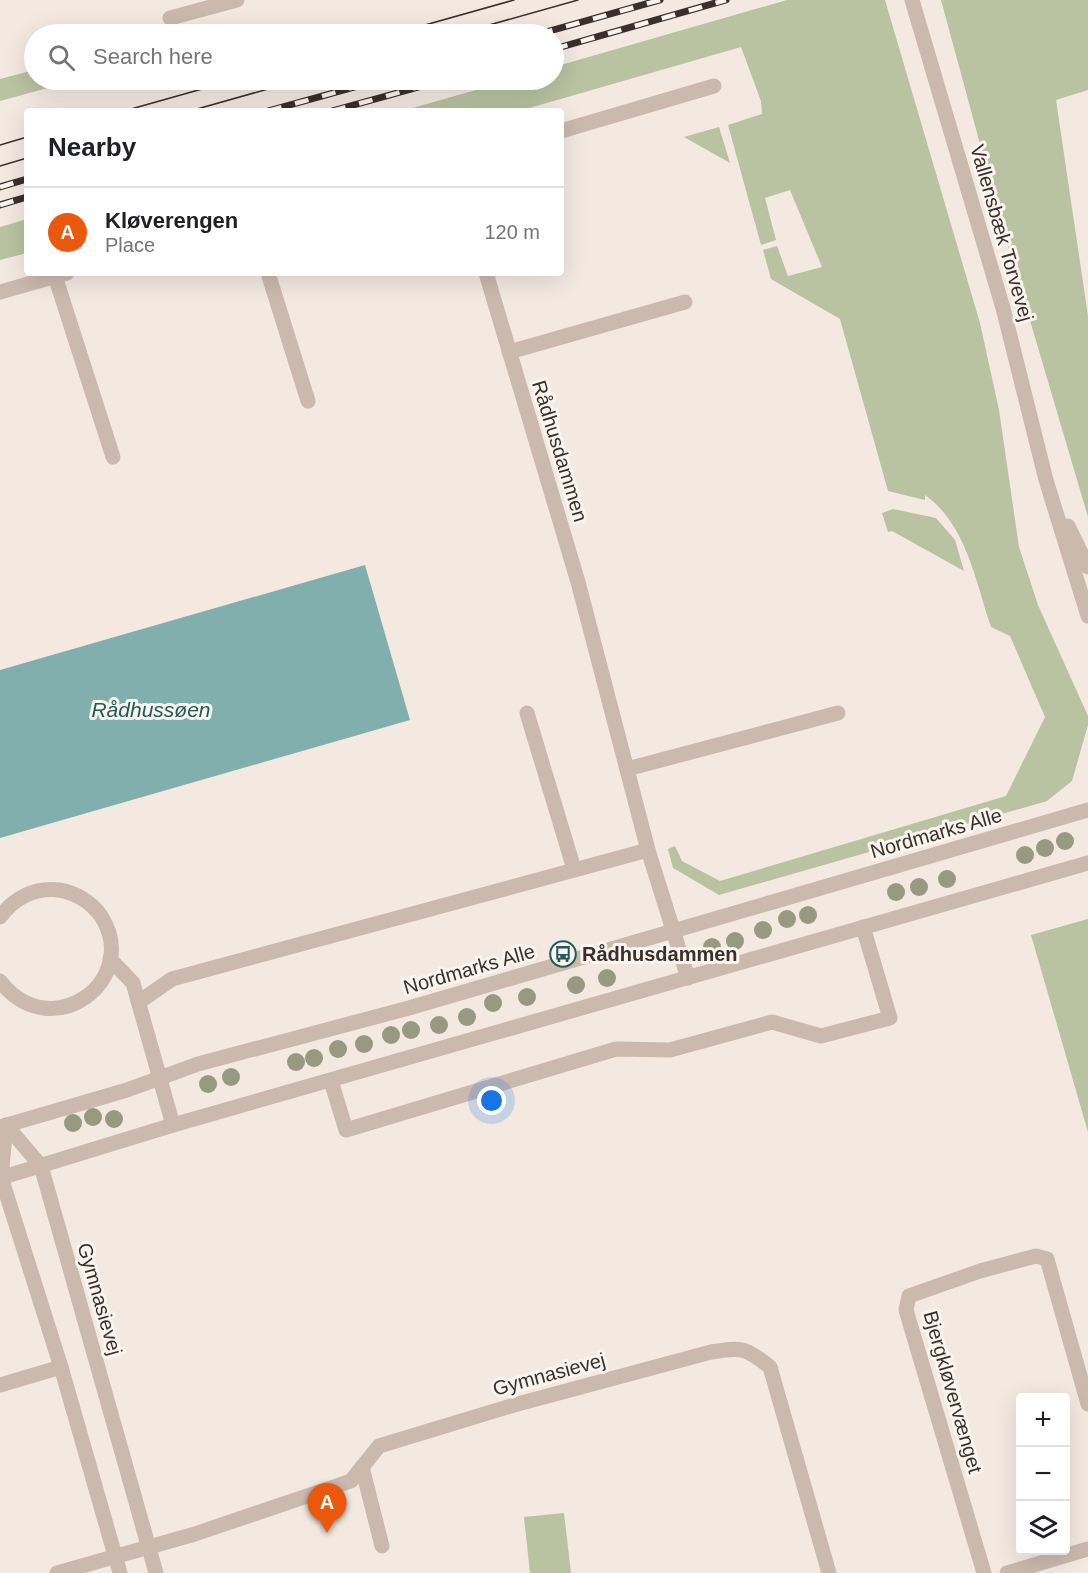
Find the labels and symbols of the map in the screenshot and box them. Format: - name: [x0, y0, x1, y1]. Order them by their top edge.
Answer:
- street label: Vallensbæk Torvevej: [966, 142, 1038, 324]
- street label: Rådhusdammen: [528, 378, 592, 524]
- water label: Rådhussøen: [91, 698, 211, 721]
- street label: Nordmarks Alle: [868, 804, 1004, 862]
- bus stop icon: Rådhusdammen: [548, 939, 578, 969]
- street label: Nordmarks Alle: [401, 940, 537, 998]
- place label: Rådhusdammen: [582, 943, 738, 965]
- your location: [477, 1086, 506, 1115]
- street label: Gymnasievej: [73, 1240, 127, 1358]
- street label: Bjergkløvervænget: [919, 1308, 987, 1476]
- street label: Gymnasievej: [490, 1348, 608, 1400]
- pin: A: [308, 1484, 346, 1533]

